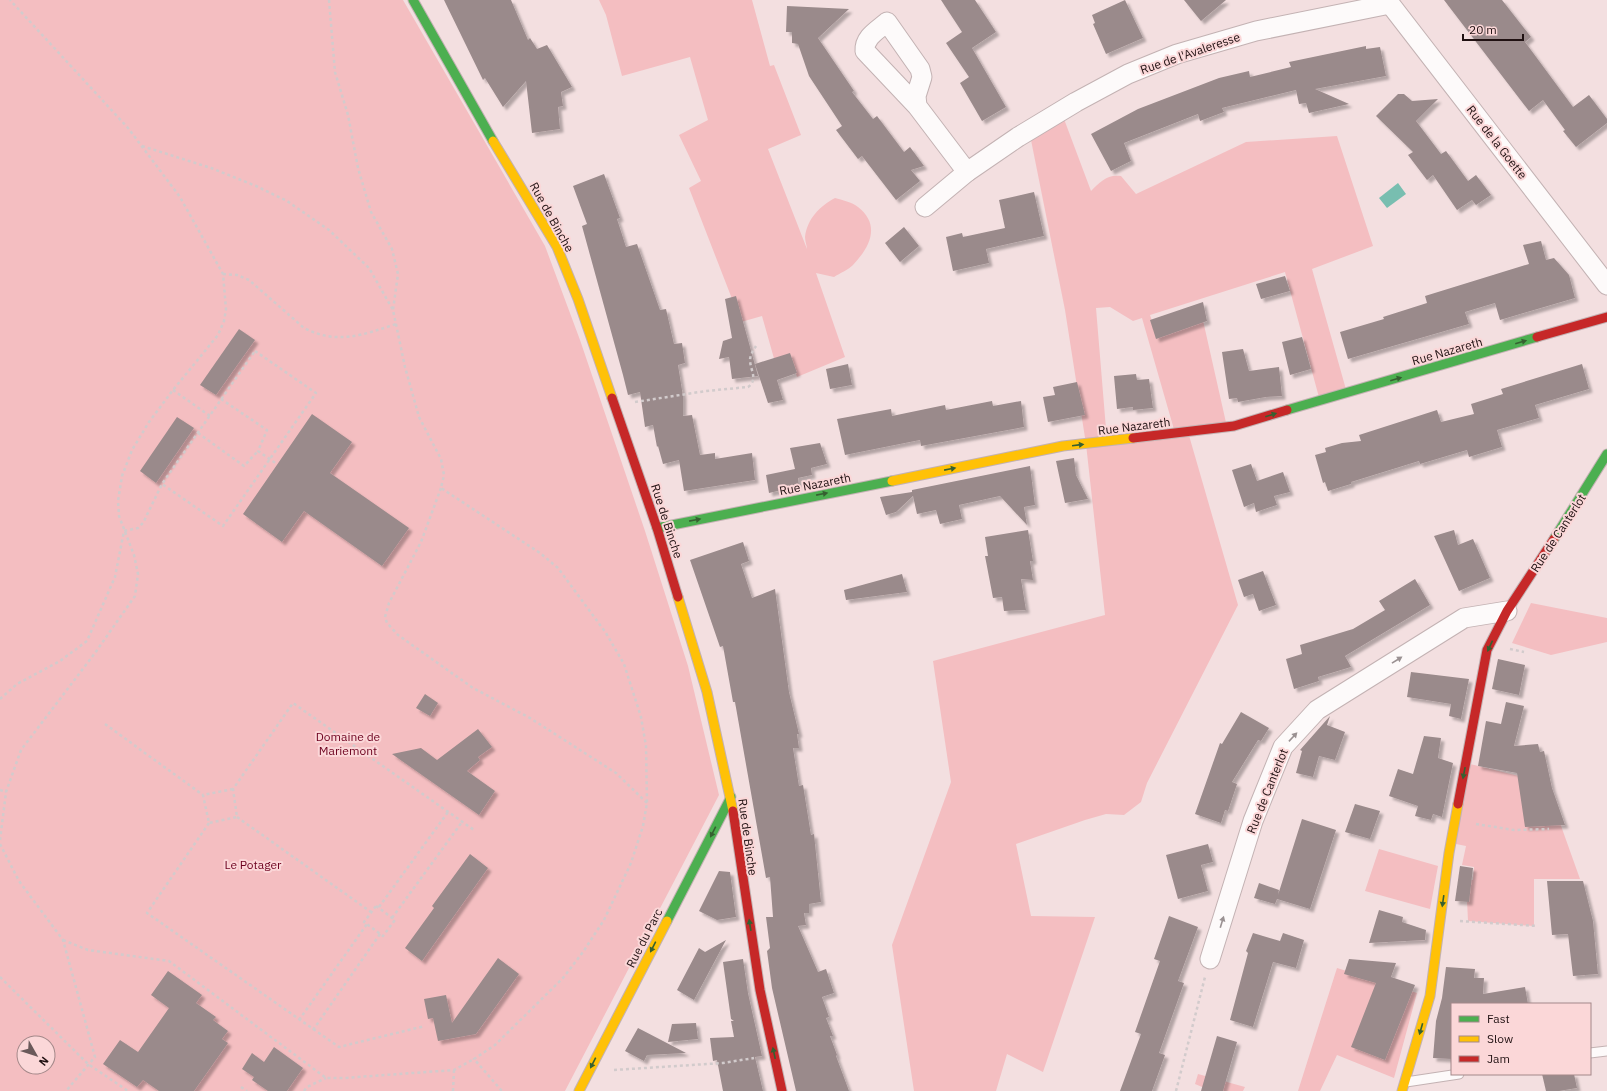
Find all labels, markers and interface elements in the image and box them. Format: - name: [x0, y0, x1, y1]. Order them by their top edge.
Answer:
- scale bar: [1463, 16, 1523, 42]
- text: 20 m: [1469, 22, 1497, 37]
- street label: Rue de l'Avaleresse: [1138, 29, 1242, 77]
- street label: Rue de la Goette: [1464, 102, 1531, 182]
- street label: Rue de Binche: [527, 180, 578, 255]
- street label: Rue Nazareth: [1410, 334, 1484, 368]
- one-way arrow: [1515, 339, 1527, 345]
- one-way arrow: [1390, 376, 1402, 382]
- one-way arrow: [1266, 412, 1278, 418]
- street label: Rue Nazareth: [1097, 414, 1171, 438]
- one-way arrow: [1071, 441, 1084, 448]
- one-way arrow: [944, 465, 956, 471]
- street label: Rue Nazareth: [778, 470, 852, 498]
- street label: Rue de Binche: [648, 482, 686, 561]
- one-way arrow: [816, 491, 828, 497]
- street label: Rue de Canterlot: [1527, 491, 1589, 575]
- one-way arrow: [689, 516, 701, 522]
- one-way arrow: [1487, 640, 1493, 651]
- one-way arrow: [1391, 657, 1403, 664]
- park label: Domaine de Mariemont: [316, 729, 381, 758]
- one-way arrow: [1288, 731, 1297, 742]
- street label: Rue de Canterlot: [1243, 746, 1291, 836]
- one-way arrow: [1461, 767, 1467, 779]
- street label: Rue de Binche: [735, 798, 761, 877]
- one-way arrow: [710, 826, 716, 837]
- park label: Le Potager: [225, 857, 282, 872]
- one-way arrow: [1440, 895, 1446, 907]
- street label: Rue du Parc: [623, 906, 665, 970]
- one-way arrow: [1219, 916, 1225, 928]
- one-way arrow: [747, 919, 753, 931]
- one-way arrow: [650, 941, 656, 953]
- legend: [1451, 1003, 1591, 1075]
- text: Fast: [1487, 1011, 1510, 1026]
- one-way arrow: [1418, 1023, 1424, 1035]
- text: Slow: [1487, 1031, 1513, 1046]
- north arrow: [16, 1035, 56, 1075]
- one-way arrow: [771, 1047, 777, 1059]
- text: Jam: [1487, 1051, 1510, 1066]
- text: N: [36, 1054, 52, 1069]
- one-way arrow: [590, 1057, 597, 1068]

